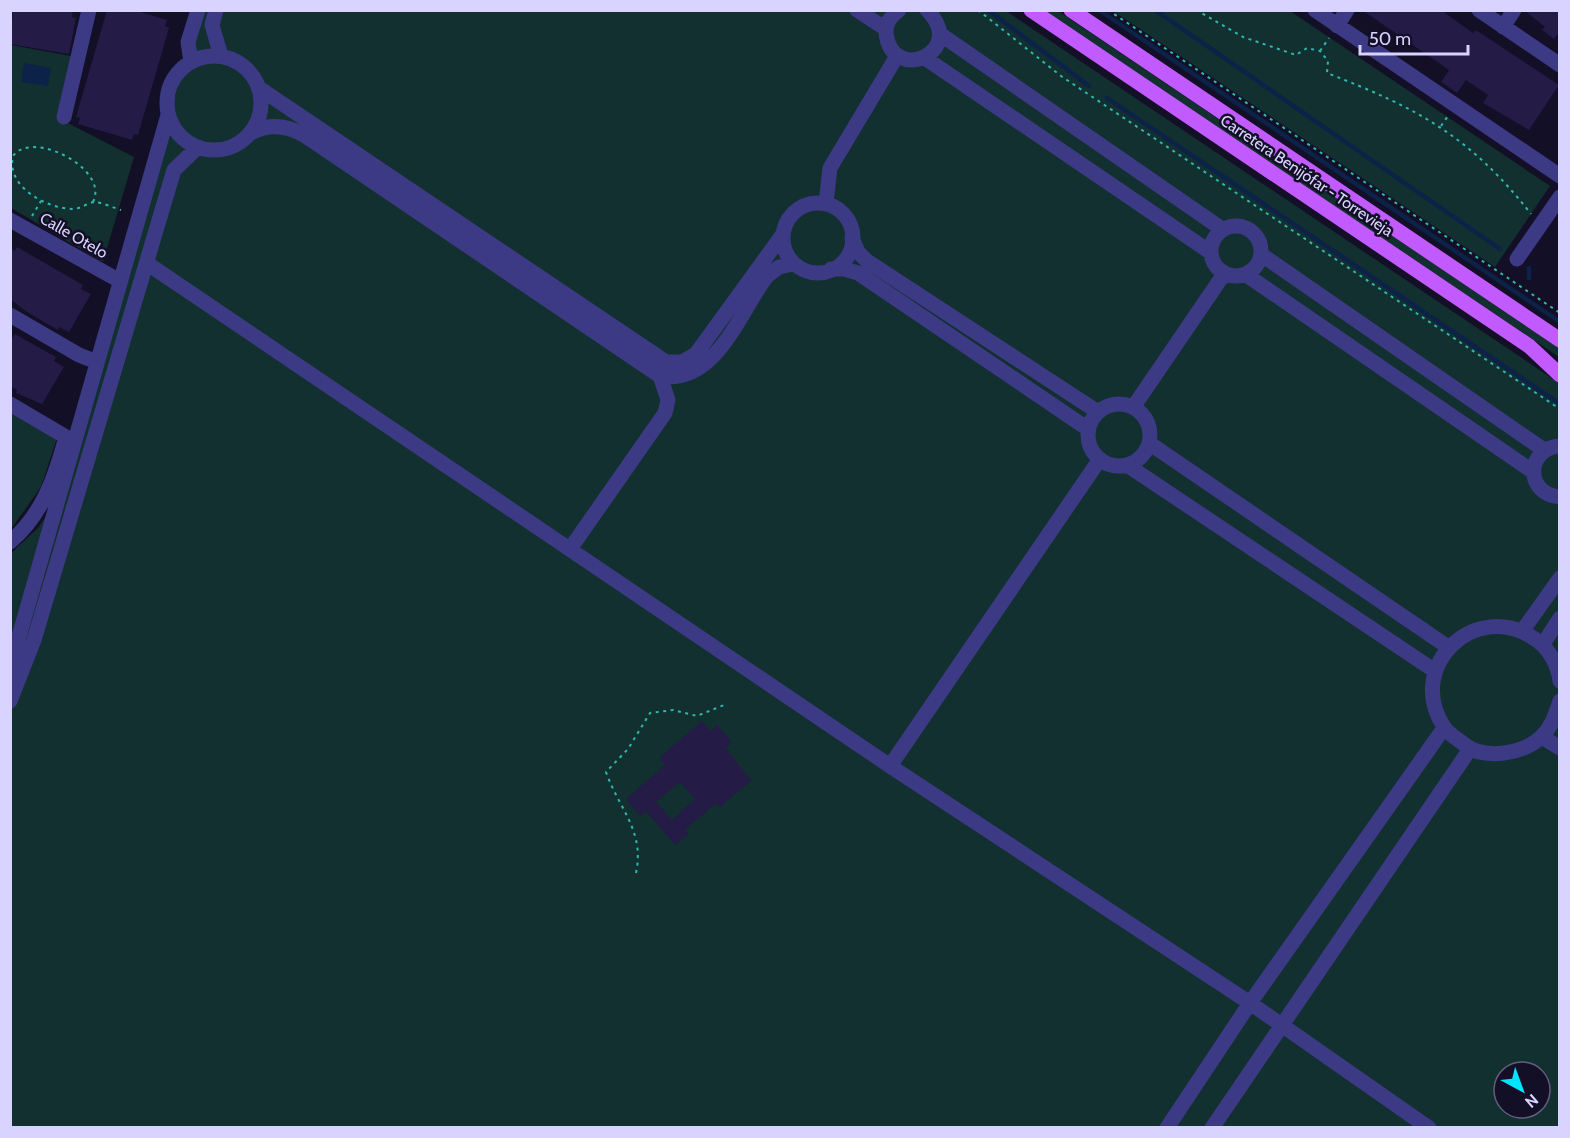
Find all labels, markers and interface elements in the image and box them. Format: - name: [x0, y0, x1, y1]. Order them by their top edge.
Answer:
- scale bar: [1360, 18, 1468, 56]
- text: 50 m: [1369, 28, 1411, 50]
- street label: Carretera Benijófar - Torrevieja: [1217, 110, 1397, 241]
- street label: Calle Otelo: [36, 208, 111, 263]
- north arrow: [1492, 1060, 1552, 1120]
- text: N: [1521, 1090, 1542, 1112]

